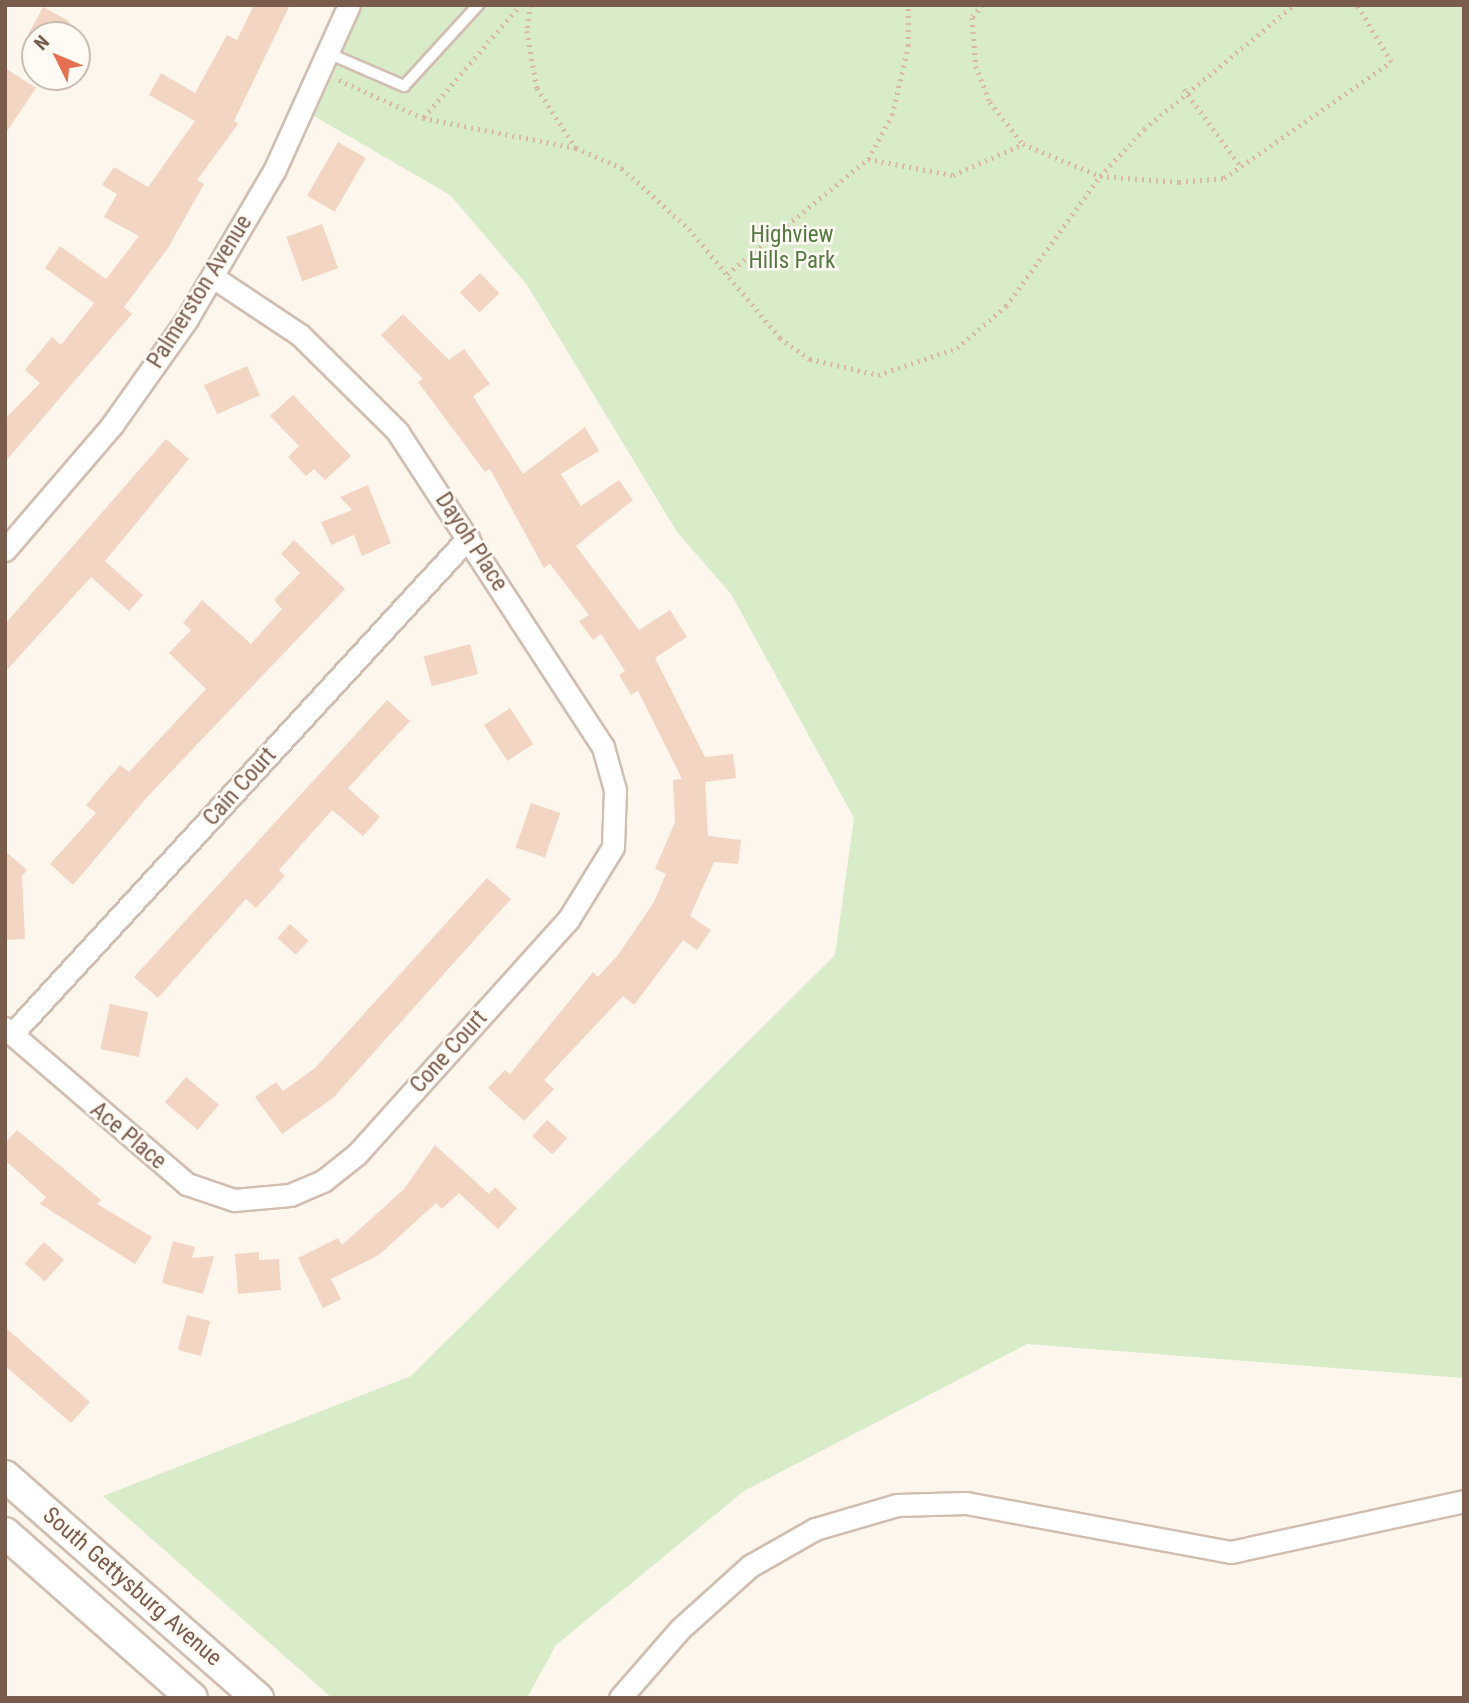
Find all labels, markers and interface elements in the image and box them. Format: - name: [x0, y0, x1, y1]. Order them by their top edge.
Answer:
- north arrow: [21, 21, 91, 91]
- text: N: [29, 31, 54, 55]
- street label: Palmerston Avenue: [142, 210, 258, 374]
- park label: Highview Hills Park: [749, 221, 835, 275]
- street label: Dayoh Place: [429, 488, 513, 596]
- street label: Cain Court: [198, 742, 282, 832]
- street label: Cone Court: [405, 1005, 493, 1099]
- street label: Ace Place: [85, 1096, 171, 1176]
- street label: South Gettysburg Avenue: [37, 1502, 227, 1672]

